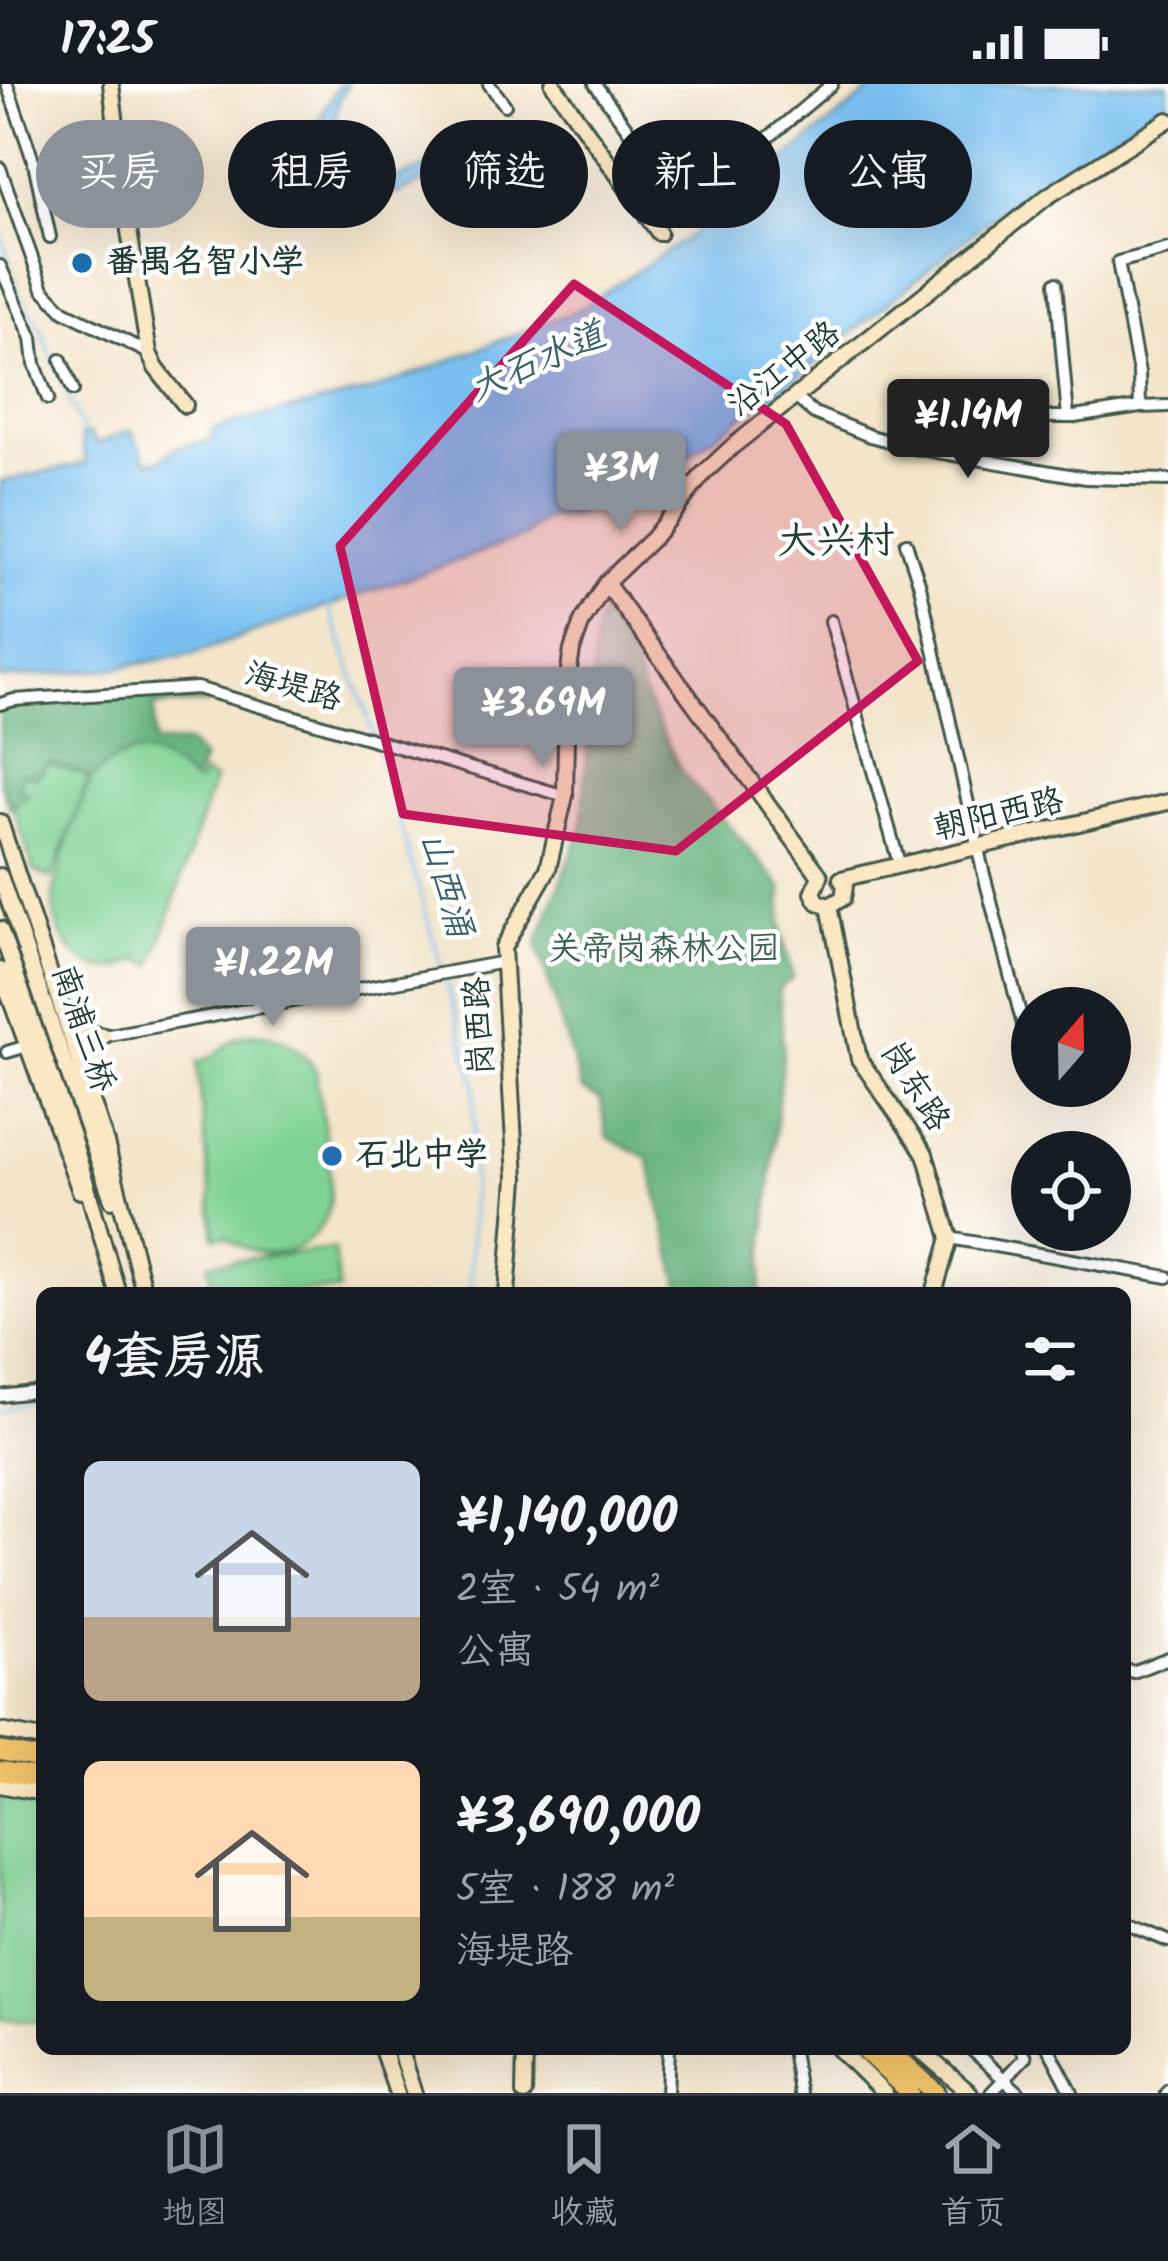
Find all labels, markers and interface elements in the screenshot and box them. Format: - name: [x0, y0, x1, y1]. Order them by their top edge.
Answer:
- text: 17:25: [60, 6, 155, 78]
- chip: 买房: [36, 120, 204, 228]
- chip: 租房: [228, 120, 396, 228]
- chip: 筛选: [420, 120, 588, 228]
- chip: 新上: [612, 120, 780, 228]
- chip: 公寓: [804, 120, 972, 228]
- place label: 番禺名智小学: [106, 237, 304, 290]
- marker: 番禺名智小学: [69, 250, 95, 276]
- water label: 大石水道: [461, 306, 618, 418]
- street label: 沿江中路: [717, 308, 853, 432]
- pin: ¥1.14M: [870, 379, 1066, 481]
- text: ¥1.14M: [914, 387, 1022, 449]
- pin: ¥3M: [563, 432, 679, 534]
- text: ¥3M: [584, 440, 658, 502]
- district label: 大兴村: [777, 512, 895, 574]
- street label: 海堤路: [238, 649, 348, 727]
- pin: ¥3.69M: [445, 667, 641, 769]
- text: ¥3.69M: [481, 675, 605, 737]
- street label: 朝阳西路: [929, 775, 1069, 857]
- water label: 山西涌: [403, 825, 488, 946]
- park label: 关帝岗森林公园: [549, 924, 780, 977]
- pin: ¥1.22M: [175, 927, 371, 1029]
- text: ¥1.22M: [213, 935, 333, 997]
- street label: 南浦三桥: [35, 958, 129, 1100]
- street label: 岗西路: [452, 975, 510, 1077]
- north arrow: [1011, 987, 1131, 1107]
- map controls: [1011, 987, 1131, 1251]
- street label: 岗东路: [865, 1031, 963, 1143]
- place label: 石北中学: [356, 1130, 488, 1183]
- button: locate: [1011, 1131, 1131, 1251]
- marker: 石北中学: [319, 1143, 345, 1169]
- text: 4套房源: [84, 1319, 265, 1400]
- icon: filters: [1017, 1326, 1083, 1392]
- text: ¥1,140,000: [456, 1479, 677, 1560]
- icon: home: [180, 1509, 324, 1653]
- text: 2室 · 54 m²: [456, 1560, 659, 1622]
- text: 公寓: [456, 1622, 534, 1684]
- text: ¥3,690,000: [456, 1779, 700, 1860]
- icon: home: [180, 1809, 324, 1953]
- text: 5室 · 188 m²: [456, 1860, 674, 1922]
- text: 海堤路: [456, 1922, 573, 1984]
- tab: 地图: [162, 2116, 228, 2241]
- tab: 收藏: [551, 2116, 617, 2241]
- tab: 首页: [940, 2116, 1006, 2241]

